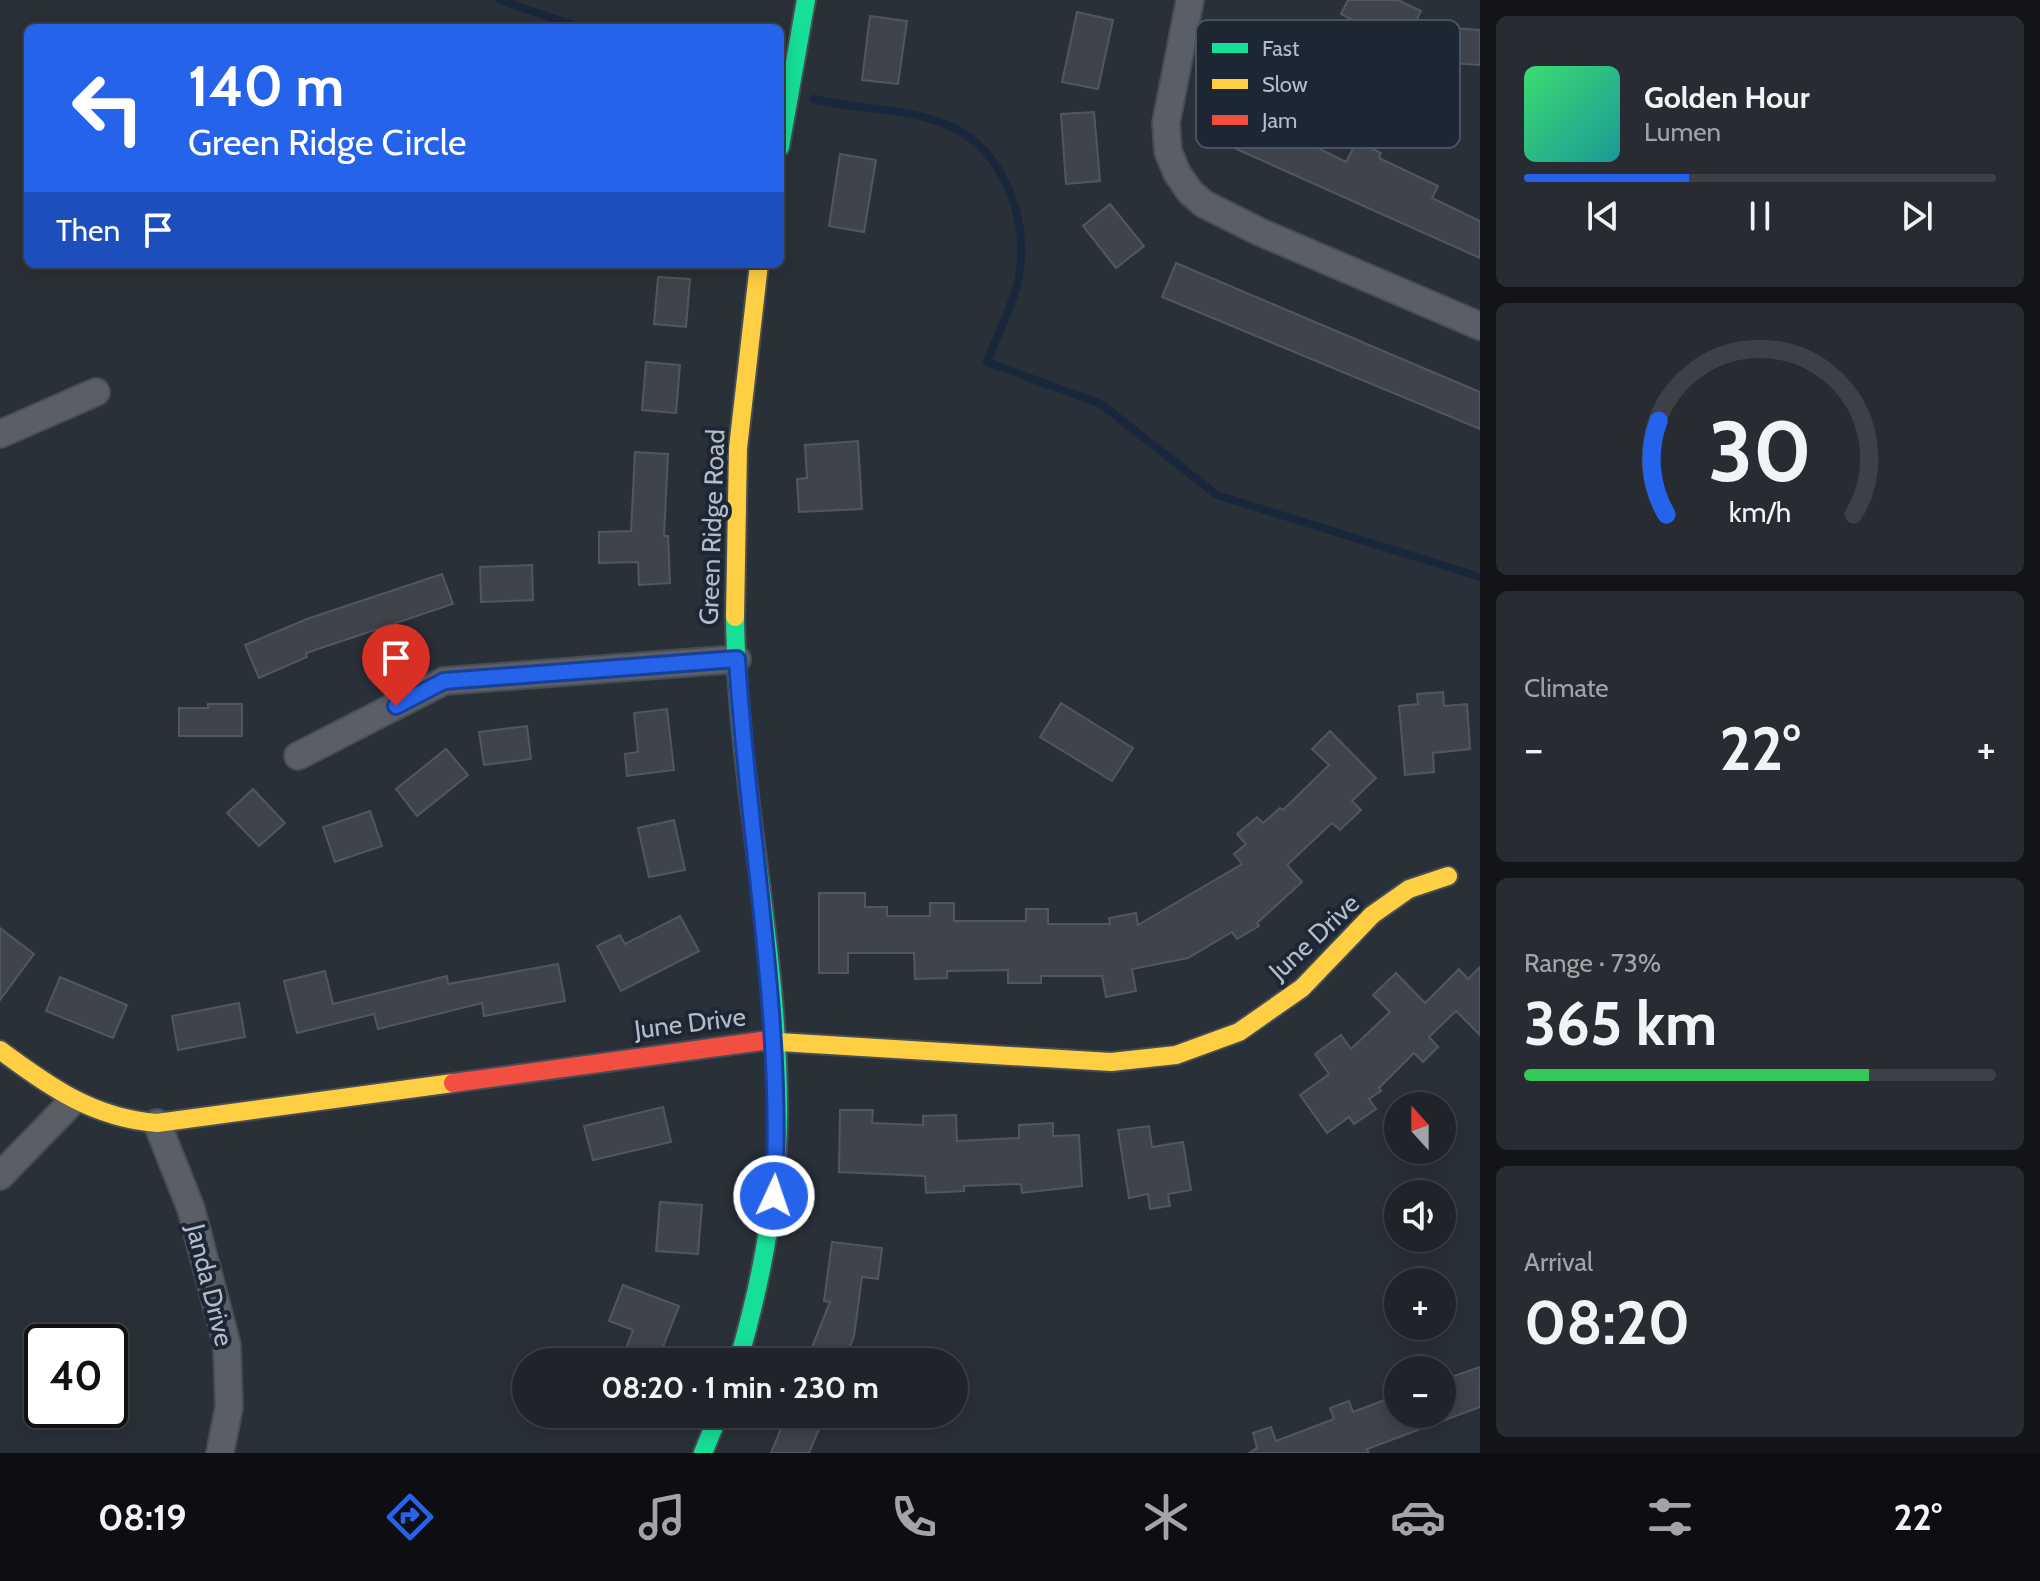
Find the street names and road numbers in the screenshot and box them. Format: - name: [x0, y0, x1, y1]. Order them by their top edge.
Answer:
- street label: Green Ridge Road: [693, 428, 731, 626]
- street label: June Drive: [1261, 887, 1366, 988]
- street label: June Drive: [631, 1000, 748, 1046]
- street label: Janda Drive: [179, 1220, 241, 1349]

